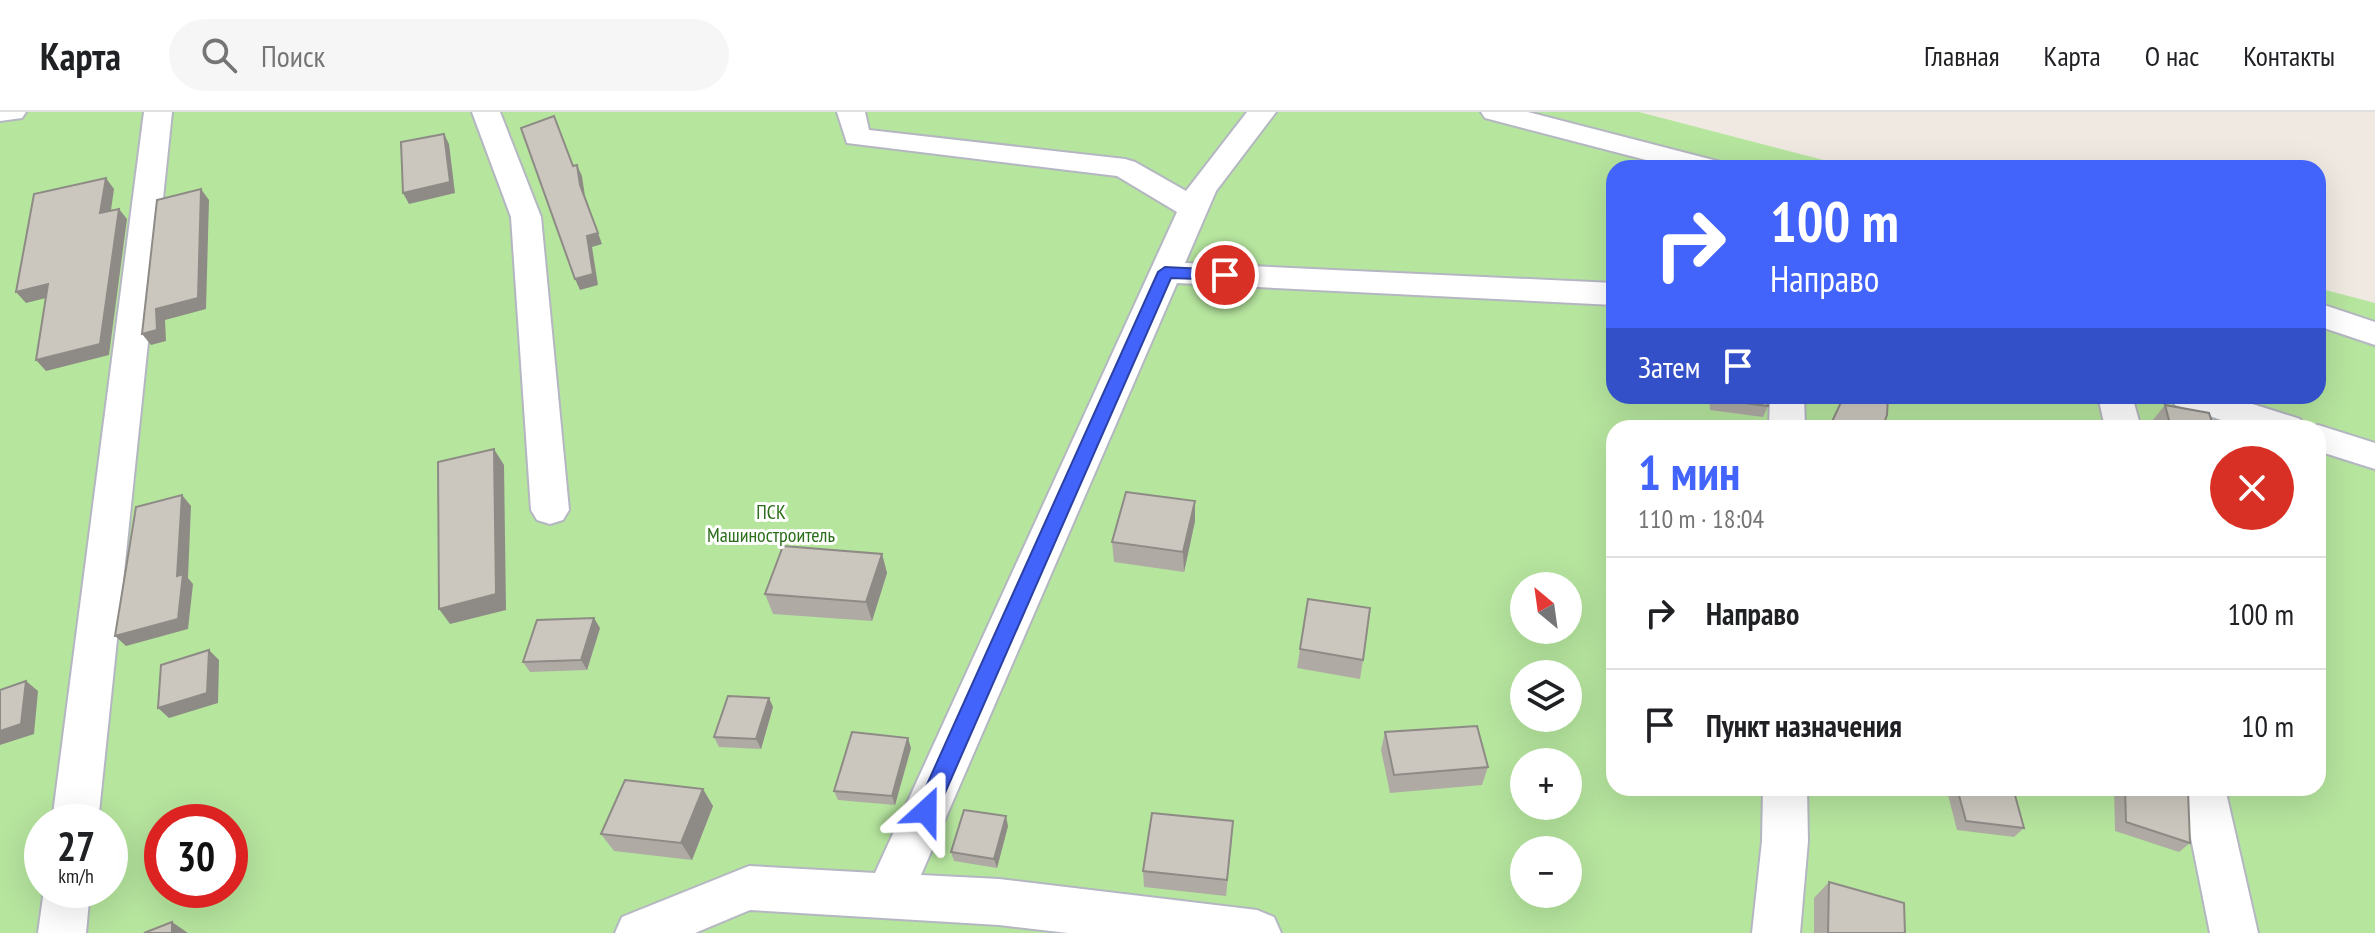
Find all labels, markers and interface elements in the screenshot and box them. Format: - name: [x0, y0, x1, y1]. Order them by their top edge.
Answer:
- search box: [169, 19, 729, 91]
- text: Карта: [40, 31, 121, 80]
- icon: search: [197, 33, 241, 77]
- text: Поиск: [261, 36, 325, 75]
- text: Главная: [1924, 37, 2000, 74]
- text: Карта: [2044, 37, 2101, 74]
- text: О нас: [2145, 37, 2199, 74]
- text: Контакты: [2243, 37, 2335, 74]
- text: 100 m: [1770, 185, 1899, 257]
- icon: right: [1638, 192, 1742, 296]
- pin: [1191, 241, 1259, 309]
- icon: arrive: [1203, 253, 1247, 297]
- text: Направо: [1770, 255, 1879, 302]
- icon: arrive: [1716, 344, 1760, 388]
- text: Затем: [1638, 347, 1700, 386]
- text: 1 мин: [1638, 441, 1740, 503]
- button: close: [2210, 446, 2294, 530]
- park label: ПСК Машиностроитель: [707, 499, 835, 548]
- text: 110 m · 18:04: [1638, 502, 1764, 535]
- north arrow: [1510, 572, 1582, 644]
- map controls: [1510, 572, 1582, 908]
- icon: right: [1638, 591, 1682, 635]
- text: Направо: [1706, 594, 1799, 633]
- text: 100 m: [2228, 594, 2294, 633]
- button: layers: [1510, 660, 1582, 732]
- icon: arrive: [1638, 703, 1682, 747]
- text: Пункт назначения: [1706, 706, 1902, 745]
- text: 10 m: [2241, 706, 2294, 745]
- button: +: [1510, 748, 1582, 820]
- position arrow: [884, 769, 968, 853]
- speed limit sign: 30: [144, 804, 248, 908]
- text: 27: [57, 820, 95, 872]
- button: −: [1510, 836, 1582, 908]
- text: km/h: [58, 863, 94, 889]

